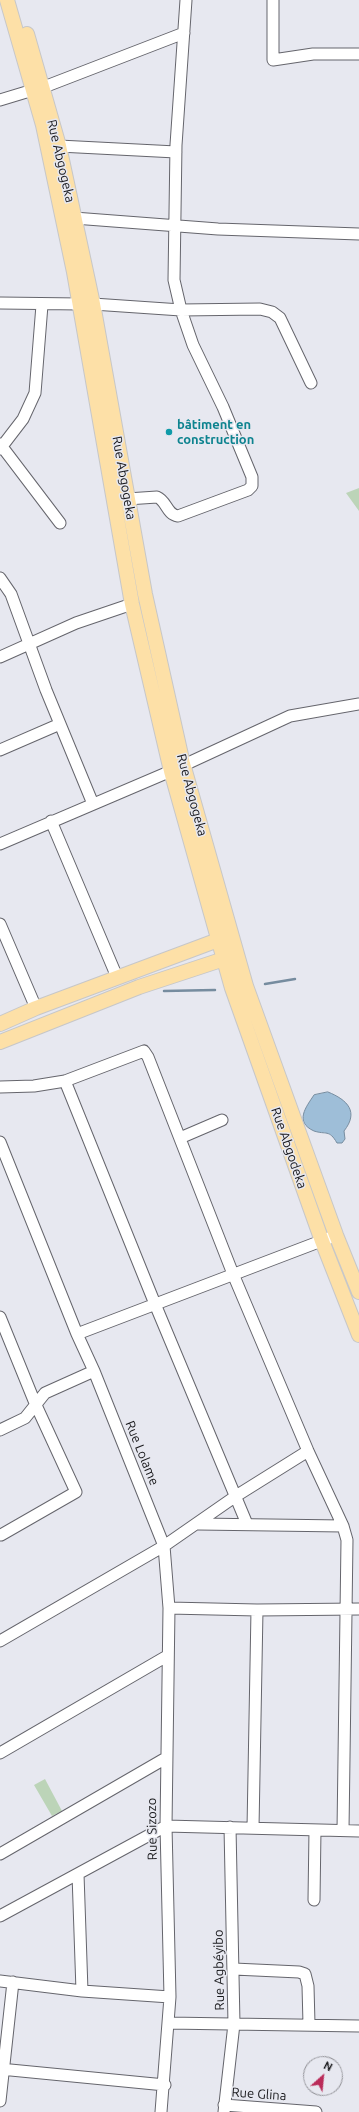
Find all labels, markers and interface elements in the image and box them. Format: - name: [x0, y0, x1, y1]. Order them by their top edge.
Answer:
- street label: Rue Abgogeka: [44, 118, 78, 204]
- place label: bâtiment en construction: [177, 417, 254, 448]
- marker: bâtiment en construction: [164, 427, 174, 437]
- street label: Rue Abgogeka: [109, 435, 139, 521]
- street label: Rue Abgogeka: [174, 752, 210, 838]
- street label: Rue Abgodeka: [268, 1105, 310, 1191]
- street label: Rue Lolame: [122, 1418, 162, 1488]
- street label: Rue Sizozo: [144, 1798, 160, 1860]
- street label: Rue Agbéyibo: [210, 1929, 228, 2011]
- north arrow: [303, 2056, 343, 2096]
- text: N: [322, 2059, 334, 2073]
- street label: Rue Glina: [231, 2084, 287, 2104]

